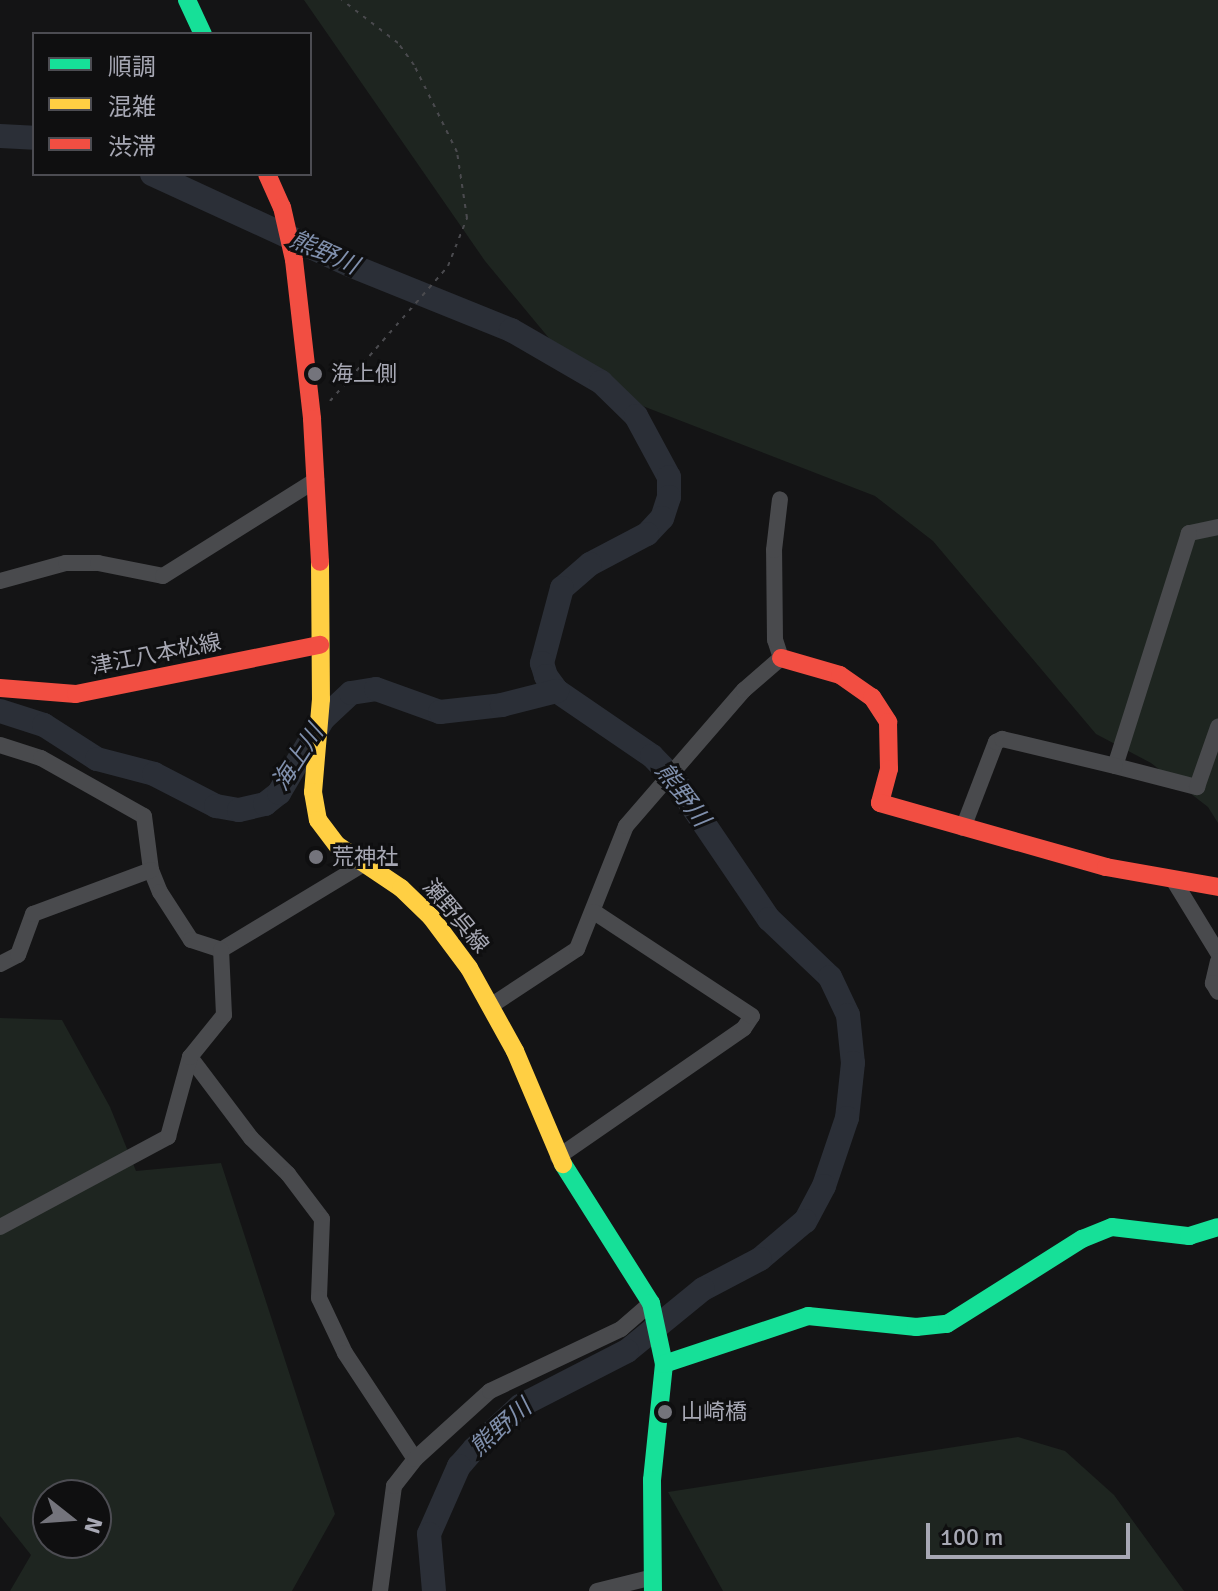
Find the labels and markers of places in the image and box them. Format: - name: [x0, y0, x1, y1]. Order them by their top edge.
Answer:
- place label: 海上側: [331, 361, 397, 387]
- marker: 海上側: [306, 365, 324, 383]
- place label: 荒神社: [332, 844, 398, 870]
- marker: 荒神社: [307, 848, 325, 866]
- place label: 山崎橋: [681, 1399, 747, 1425]
- marker: 山崎橋: [656, 1403, 674, 1421]

